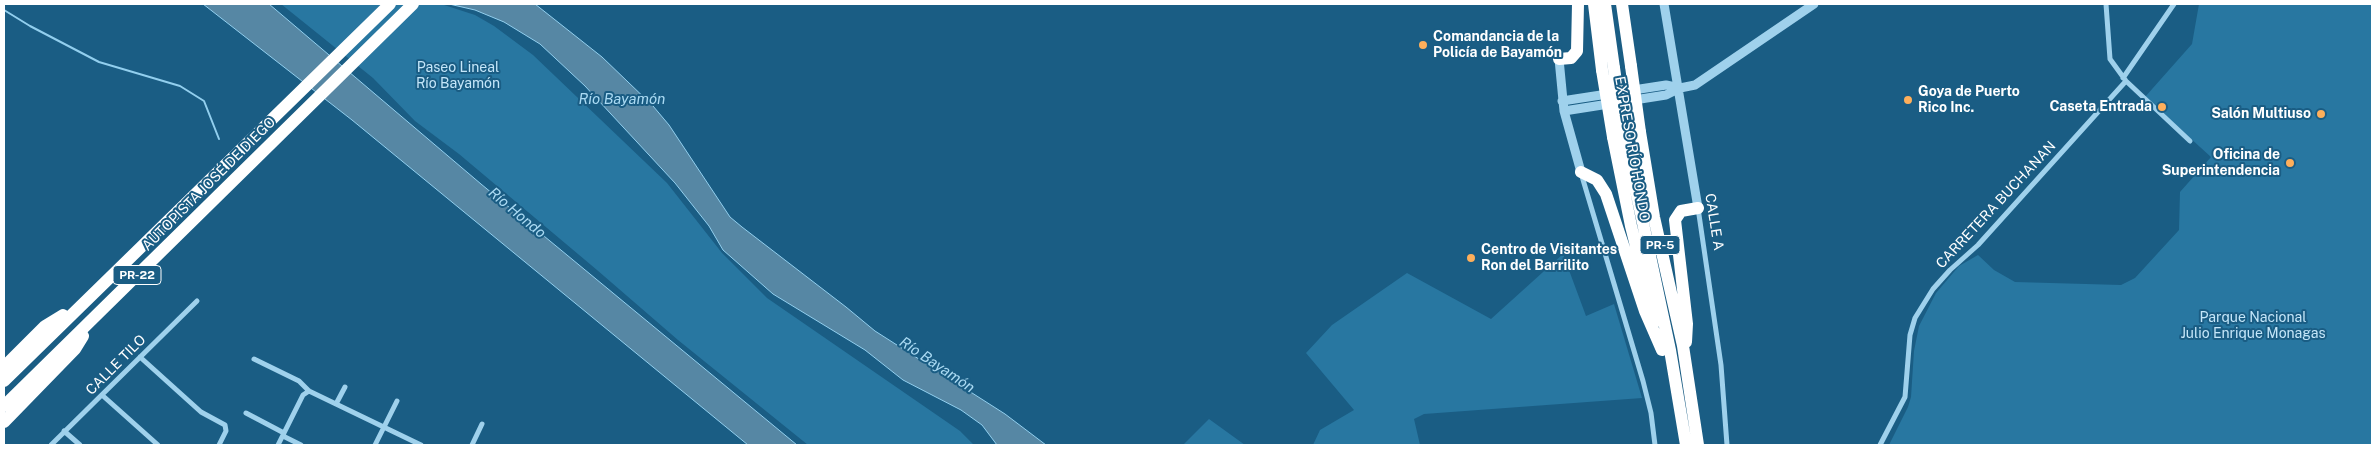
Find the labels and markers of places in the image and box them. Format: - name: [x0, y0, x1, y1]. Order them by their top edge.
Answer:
- place label: Comandancia de la Policía de Bayamón: [1433, 29, 1562, 62]
- marker: Comandancia de la Policía de Bayamón: [1417, 39, 1429, 51]
- place label: Goya de Puerto Rico Inc.: [1918, 84, 2020, 116]
- marker: Goya de Puerto Rico Inc.: [1902, 94, 1914, 106]
- place label: Caseta Entrada: [2049, 99, 2152, 115]
- marker: Caseta Entrada: [2156, 101, 2168, 113]
- place label: Salón Multiuso: [2211, 106, 2311, 122]
- marker: Salón Multiuso: [2315, 108, 2327, 120]
- place label: Oficina de Superintendencia: [2162, 147, 2280, 180]
- marker: Oficina de Superintendencia: [2284, 157, 2296, 169]
- place label: Centro de Visitantes Ron del Barrilito: [1481, 242, 1617, 274]
- marker: Centro de Visitantes Ron del Barrilito: [1465, 252, 1477, 264]

